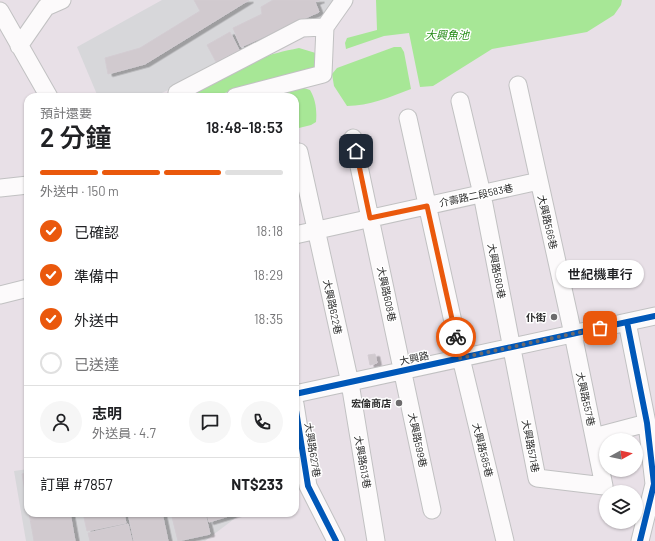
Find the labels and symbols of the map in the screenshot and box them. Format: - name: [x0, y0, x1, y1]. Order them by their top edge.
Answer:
- water label: 大興魚池: [425, 28, 470, 41]
- pin: [339, 134, 373, 168]
- street label: 介壽路二段583巷: [438, 181, 514, 209]
- street label: 大興路566巷: [536, 194, 560, 250]
- street label: 大興路580巷: [486, 242, 508, 300]
- callout: 世紀機車行: [556, 260, 644, 288]
- street label: 大興路608巷: [375, 265, 399, 323]
- street label: 大興路622巷: [321, 278, 345, 336]
- place label: 仆街: [526, 311, 546, 323]
- pin: [583, 311, 617, 345]
- marker: 仆街: [549, 312, 559, 322]
- courier: [436, 317, 476, 357]
- street label: 大興路: [398, 349, 430, 367]
- street label: 大興路557巷: [574, 371, 598, 427]
- place label: 宏倫商店: [351, 397, 391, 409]
- marker: 宏倫商店: [394, 398, 404, 408]
- street label: 大興路599巷: [406, 412, 430, 468]
- street label: 大興路571巷: [520, 419, 542, 473]
- street label: 大興路627巷: [303, 422, 323, 478]
- street label: 大興路585巷: [470, 422, 496, 478]
- north arrow: [599, 433, 643, 477]
- street label: 大興路613巷: [352, 435, 374, 489]

